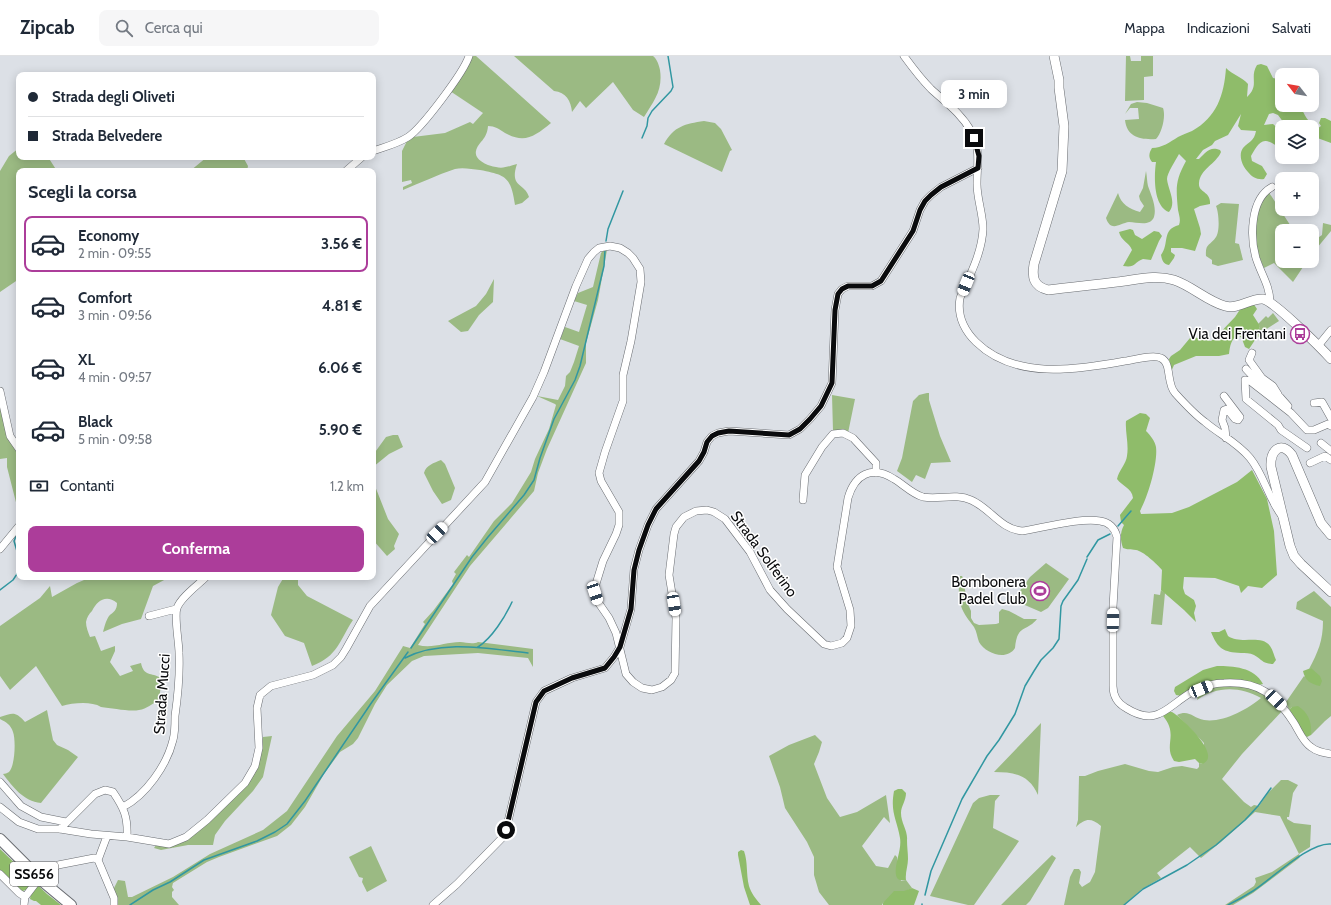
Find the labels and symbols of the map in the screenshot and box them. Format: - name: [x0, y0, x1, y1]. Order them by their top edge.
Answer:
- north arrow: [1275, 68, 1319, 112]
- callout: 3 min: [941, 80, 1007, 108]
- route end: [965, 129, 983, 147]
- car: [956, 271, 976, 297]
- bus stop icon: Via dei Frentani: [1289, 323, 1311, 345]
- place label: Via dei Frentani: [1188, 325, 1286, 343]
- street label: Strada Solferino: [727, 507, 801, 601]
- car: [424, 520, 450, 546]
- place label: Bombonera Padel Club: [951, 573, 1027, 608]
- car: [586, 580, 604, 606]
- sports icon: Bombonera Padel Club: [1029, 580, 1051, 602]
- car: [666, 591, 682, 617]
- car: [1107, 608, 1119, 632]
- street label: Strada Mucci: [150, 653, 174, 735]
- car: [1188, 679, 1214, 699]
- car: [1263, 687, 1289, 713]
- route start: [497, 821, 515, 839]
- road number: SS656: [10, 862, 58, 886]

